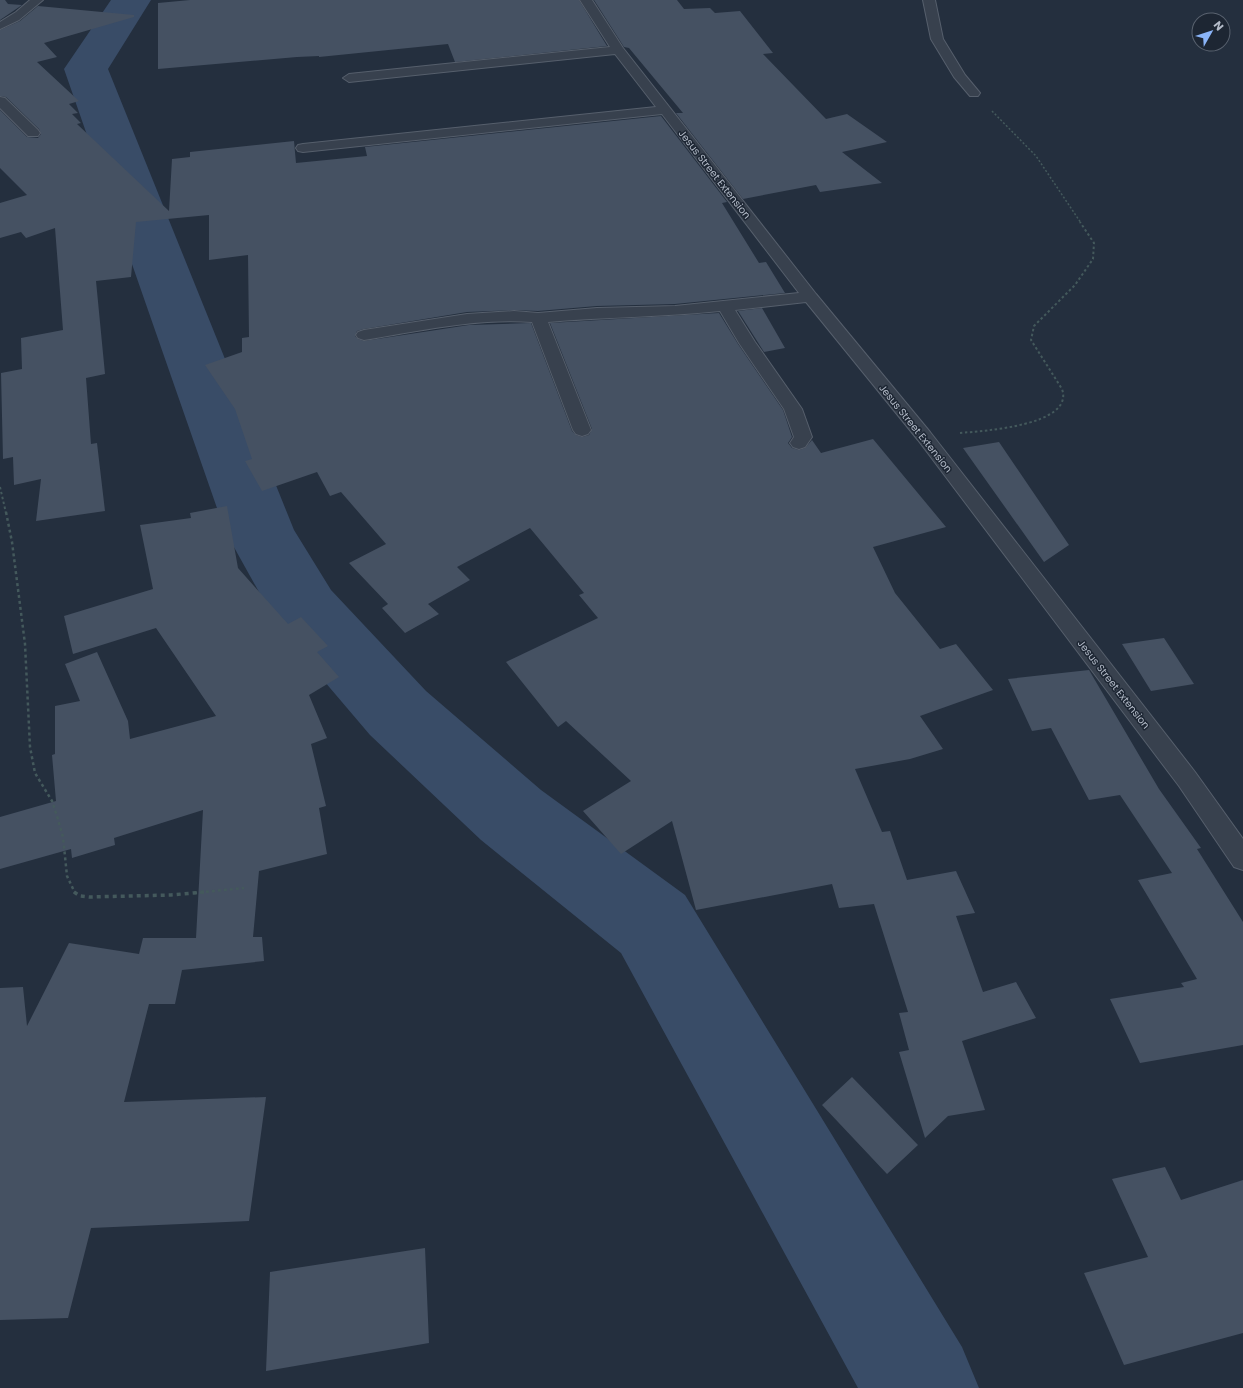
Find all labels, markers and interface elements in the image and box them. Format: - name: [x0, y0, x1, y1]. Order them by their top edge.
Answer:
- north arrow: [1191, 12, 1231, 52]
- text: N: [1210, 17, 1228, 34]
- street label: Jesus Street Extension: [675, 127, 754, 222]
- street label: Jesus Street Extension: [875, 381, 956, 476]
- street label: Jesus Street Extension: [1074, 637, 1153, 732]

